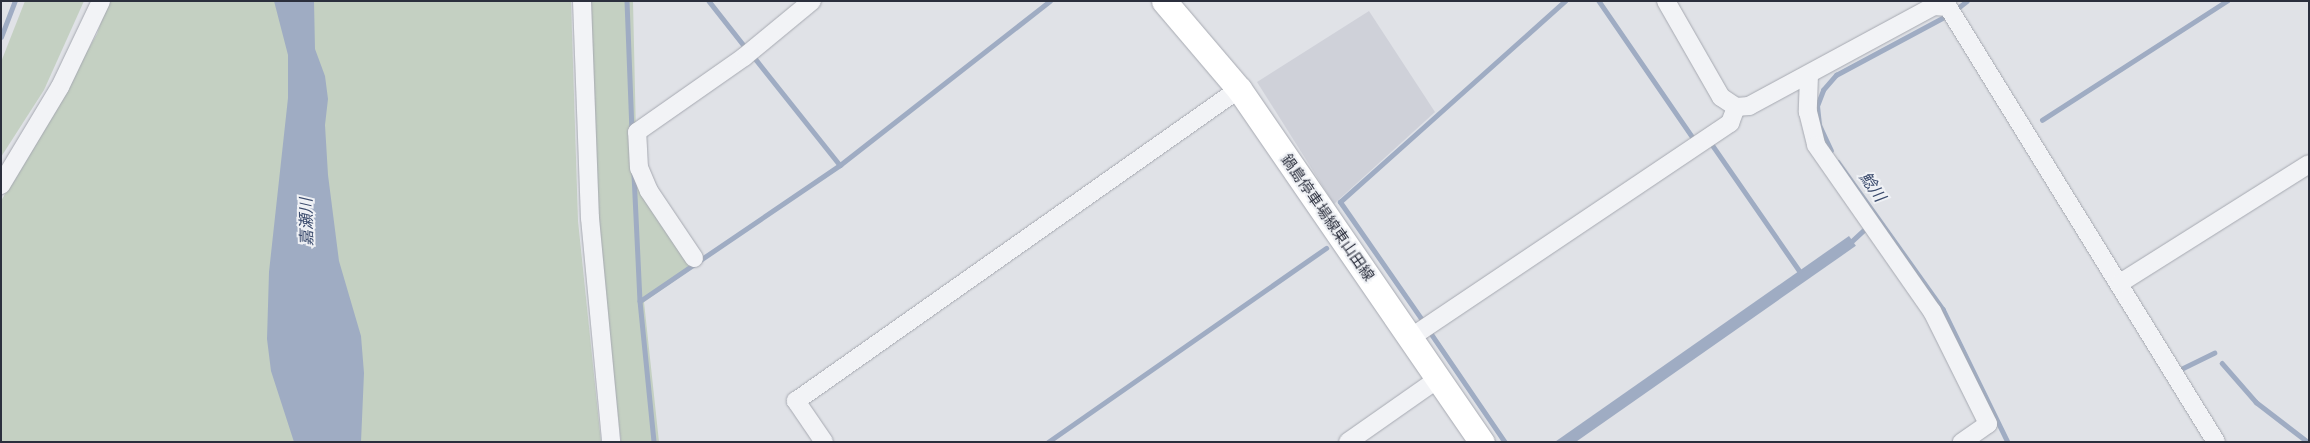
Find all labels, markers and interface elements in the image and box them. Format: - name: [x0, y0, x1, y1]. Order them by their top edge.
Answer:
- street label: 鍋島停車場線東山田線: [1277, 151, 1377, 285]
- water label: 鯰川: [1855, 168, 1889, 206]
- water label: 嘉瀬川: [297, 198, 317, 246]

